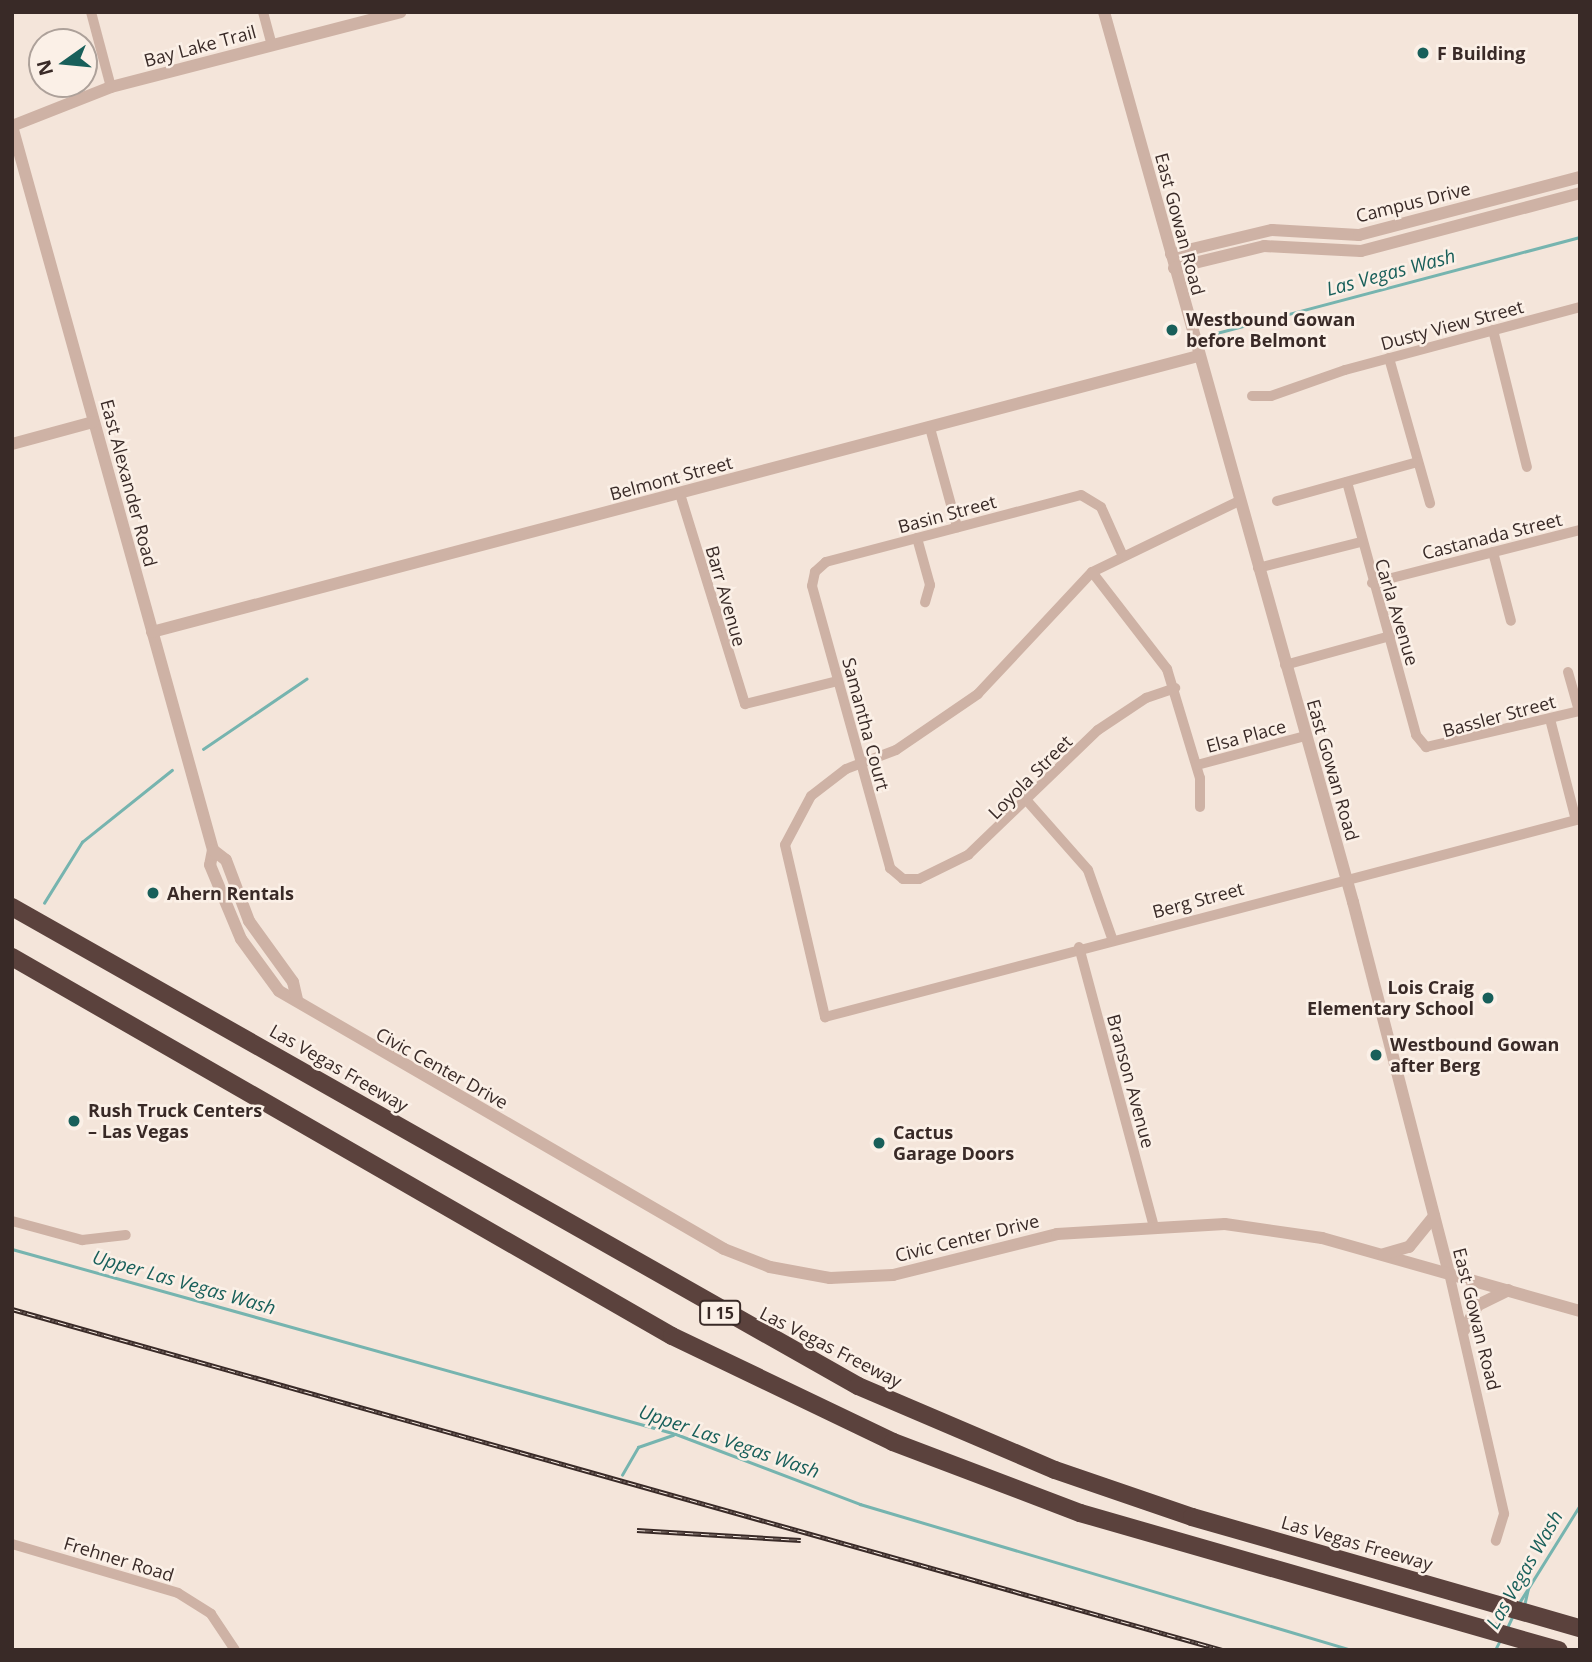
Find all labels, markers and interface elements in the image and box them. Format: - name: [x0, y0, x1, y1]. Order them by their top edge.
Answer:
- street label: Bay Lake Trail: [142, 21, 258, 71]
- north arrow: [28, 28, 98, 98]
- place label: F Building: [1437, 42, 1525, 64]
- marker: F Building: [1415, 45, 1431, 61]
- text: N: [30, 57, 59, 79]
- street label: East Gowan Road: [1151, 151, 1209, 297]
- street label: Campus Drive: [1353, 177, 1473, 227]
- water label: Las Vegas Wash: [1324, 245, 1458, 301]
- street label: Dusty View Street: [1378, 296, 1526, 354]
- place label: Westbound Gowan before Belmont: [1186, 309, 1355, 352]
- marker: Westbound Gowan before Belmont: [1164, 322, 1180, 338]
- street label: East Alexander Road: [96, 397, 162, 569]
- street label: Belmont Street: [607, 451, 735, 505]
- street label: Basin Street: [896, 491, 998, 537]
- street label: Castanada Street: [1420, 508, 1564, 564]
- street label: Barr Avenue: [701, 543, 751, 649]
- street label: Carla Avenue: [1371, 556, 1423, 668]
- street label: Samantha Court: [838, 655, 894, 793]
- street label: Bassler Street: [1440, 691, 1558, 741]
- street label: East Gowan Road: [1302, 697, 1364, 843]
- street label: Elsa Place: [1204, 715, 1288, 757]
- street label: Loyola Street: [984, 731, 1076, 823]
- street label: Berg Street: [1150, 877, 1246, 923]
- place label: Ahern Rentals: [167, 882, 294, 904]
- marker: Ahern Rentals: [145, 885, 161, 901]
- place label: Lois Craig Elementary School: [1307, 977, 1474, 1020]
- marker: Lois Craig Elementary School: [1480, 990, 1496, 1006]
- street label: Branson Avenue: [1103, 1012, 1159, 1150]
- street label: Las Vegas Freeway: [266, 1020, 412, 1116]
- street label: Civic Center Drive: [372, 1023, 512, 1113]
- place label: Westbound Gowan after Berg: [1390, 1034, 1559, 1076]
- marker: Westbound Gowan after Berg: [1368, 1047, 1384, 1063]
- place label: Rush Truck Centers – Las Vegas: [88, 1100, 262, 1142]
- marker: Rush Truck Centers – Las Vegas: [66, 1113, 82, 1129]
- place label: Cactus Garage Doors: [893, 1122, 1014, 1164]
- marker: Cactus Garage Doors: [871, 1135, 887, 1151]
- street label: Civic Center Drive: [893, 1210, 1041, 1266]
- street label: East Gowan Road: [1449, 1245, 1505, 1393]
- water label: Upper Las Vegas Wash: [90, 1246, 278, 1320]
- road number: I 15: [699, 1301, 741, 1326]
- street label: Las Vegas Freeway: [756, 1302, 906, 1392]
- water label: Upper Las Vegas Wash: [636, 1400, 822, 1484]
- water label: Las Vegas Wash: [1482, 1507, 1568, 1633]
- street label: Las Vegas Freeway: [1279, 1511, 1435, 1575]
- street label: Frehner Road: [61, 1532, 177, 1586]

